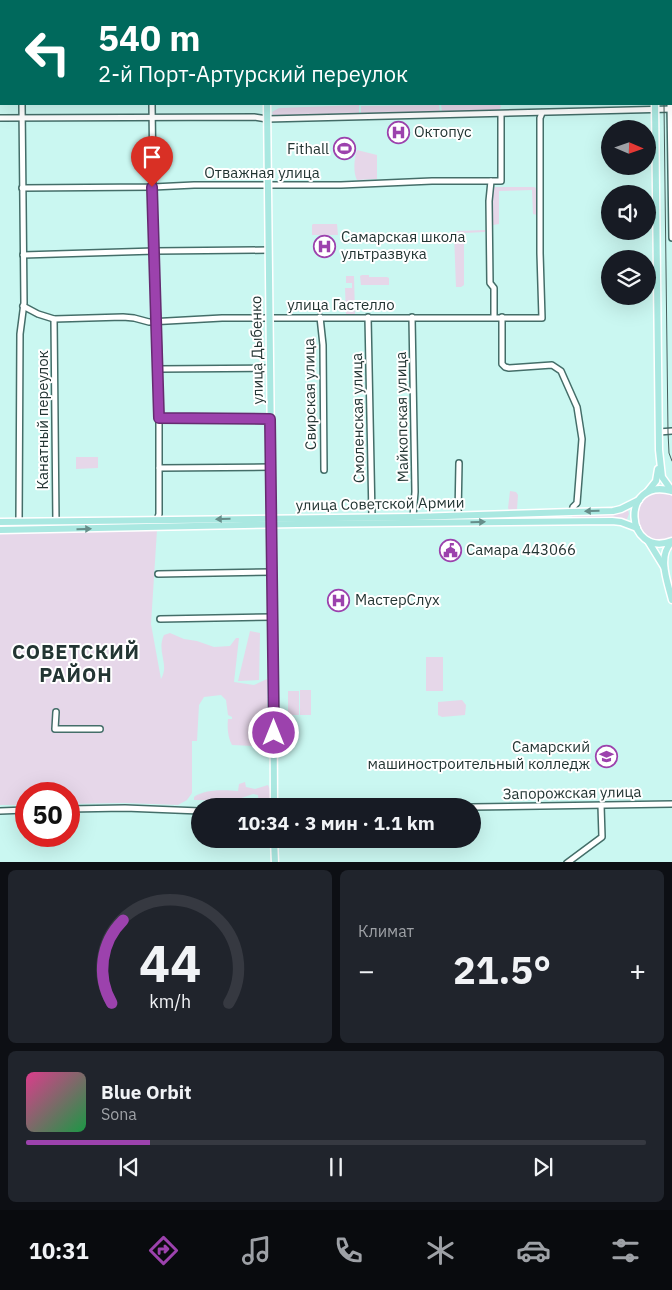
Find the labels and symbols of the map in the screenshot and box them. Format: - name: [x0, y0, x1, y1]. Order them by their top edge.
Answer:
- hospital icon: Октопус: [386, 120, 410, 144]
- north arrow: [601, 120, 656, 175]
- place label: Октопус: [414, 122, 472, 141]
- pin: [131, 136, 173, 187]
- sports icon: Fithall: [333, 137, 357, 161]
- place label: Fithall: [287, 139, 329, 158]
- street label: Отважная улица: [204, 163, 320, 182]
- place label: Самарская школа ультразвука: [341, 227, 466, 263]
- hospital icon: Самарская школа ультразвука: [313, 234, 337, 258]
- street label: улица Дыбенко: [246, 295, 267, 405]
- street label: улица Гастелло: [287, 295, 395, 314]
- street label: Свирская улица: [299, 338, 320, 450]
- street label: Канатный переулок: [33, 350, 52, 490]
- street label: Майкопская улица: [391, 351, 412, 483]
- street label: Смоленская улица: [347, 353, 368, 483]
- street label: улица Советской Армии: [295, 493, 465, 514]
- one-way arrow: [584, 508, 600, 516]
- one-way arrow: [214, 515, 230, 523]
- one-way arrow: [470, 518, 486, 526]
- one-way arrow: [76, 524, 92, 532]
- public building icon: Самара 443066: [438, 538, 462, 562]
- place label: Самара 443066: [466, 540, 576, 559]
- hospital icon: МастерСлух: [327, 588, 351, 612]
- place label: МастерСлух: [355, 590, 440, 609]
- district label: СОВЕТСКИЙ РАЙОН: [12, 638, 140, 688]
- position arrow: [247, 706, 299, 758]
- place label: Самарский машиностроительный колледж: [367, 737, 590, 773]
- school or university icon: Самарский машиностроительный колледж: [594, 744, 618, 768]
- speed limit sign: 50: [15, 782, 80, 847]
- street label: Запорожская улица: [502, 782, 642, 803]

